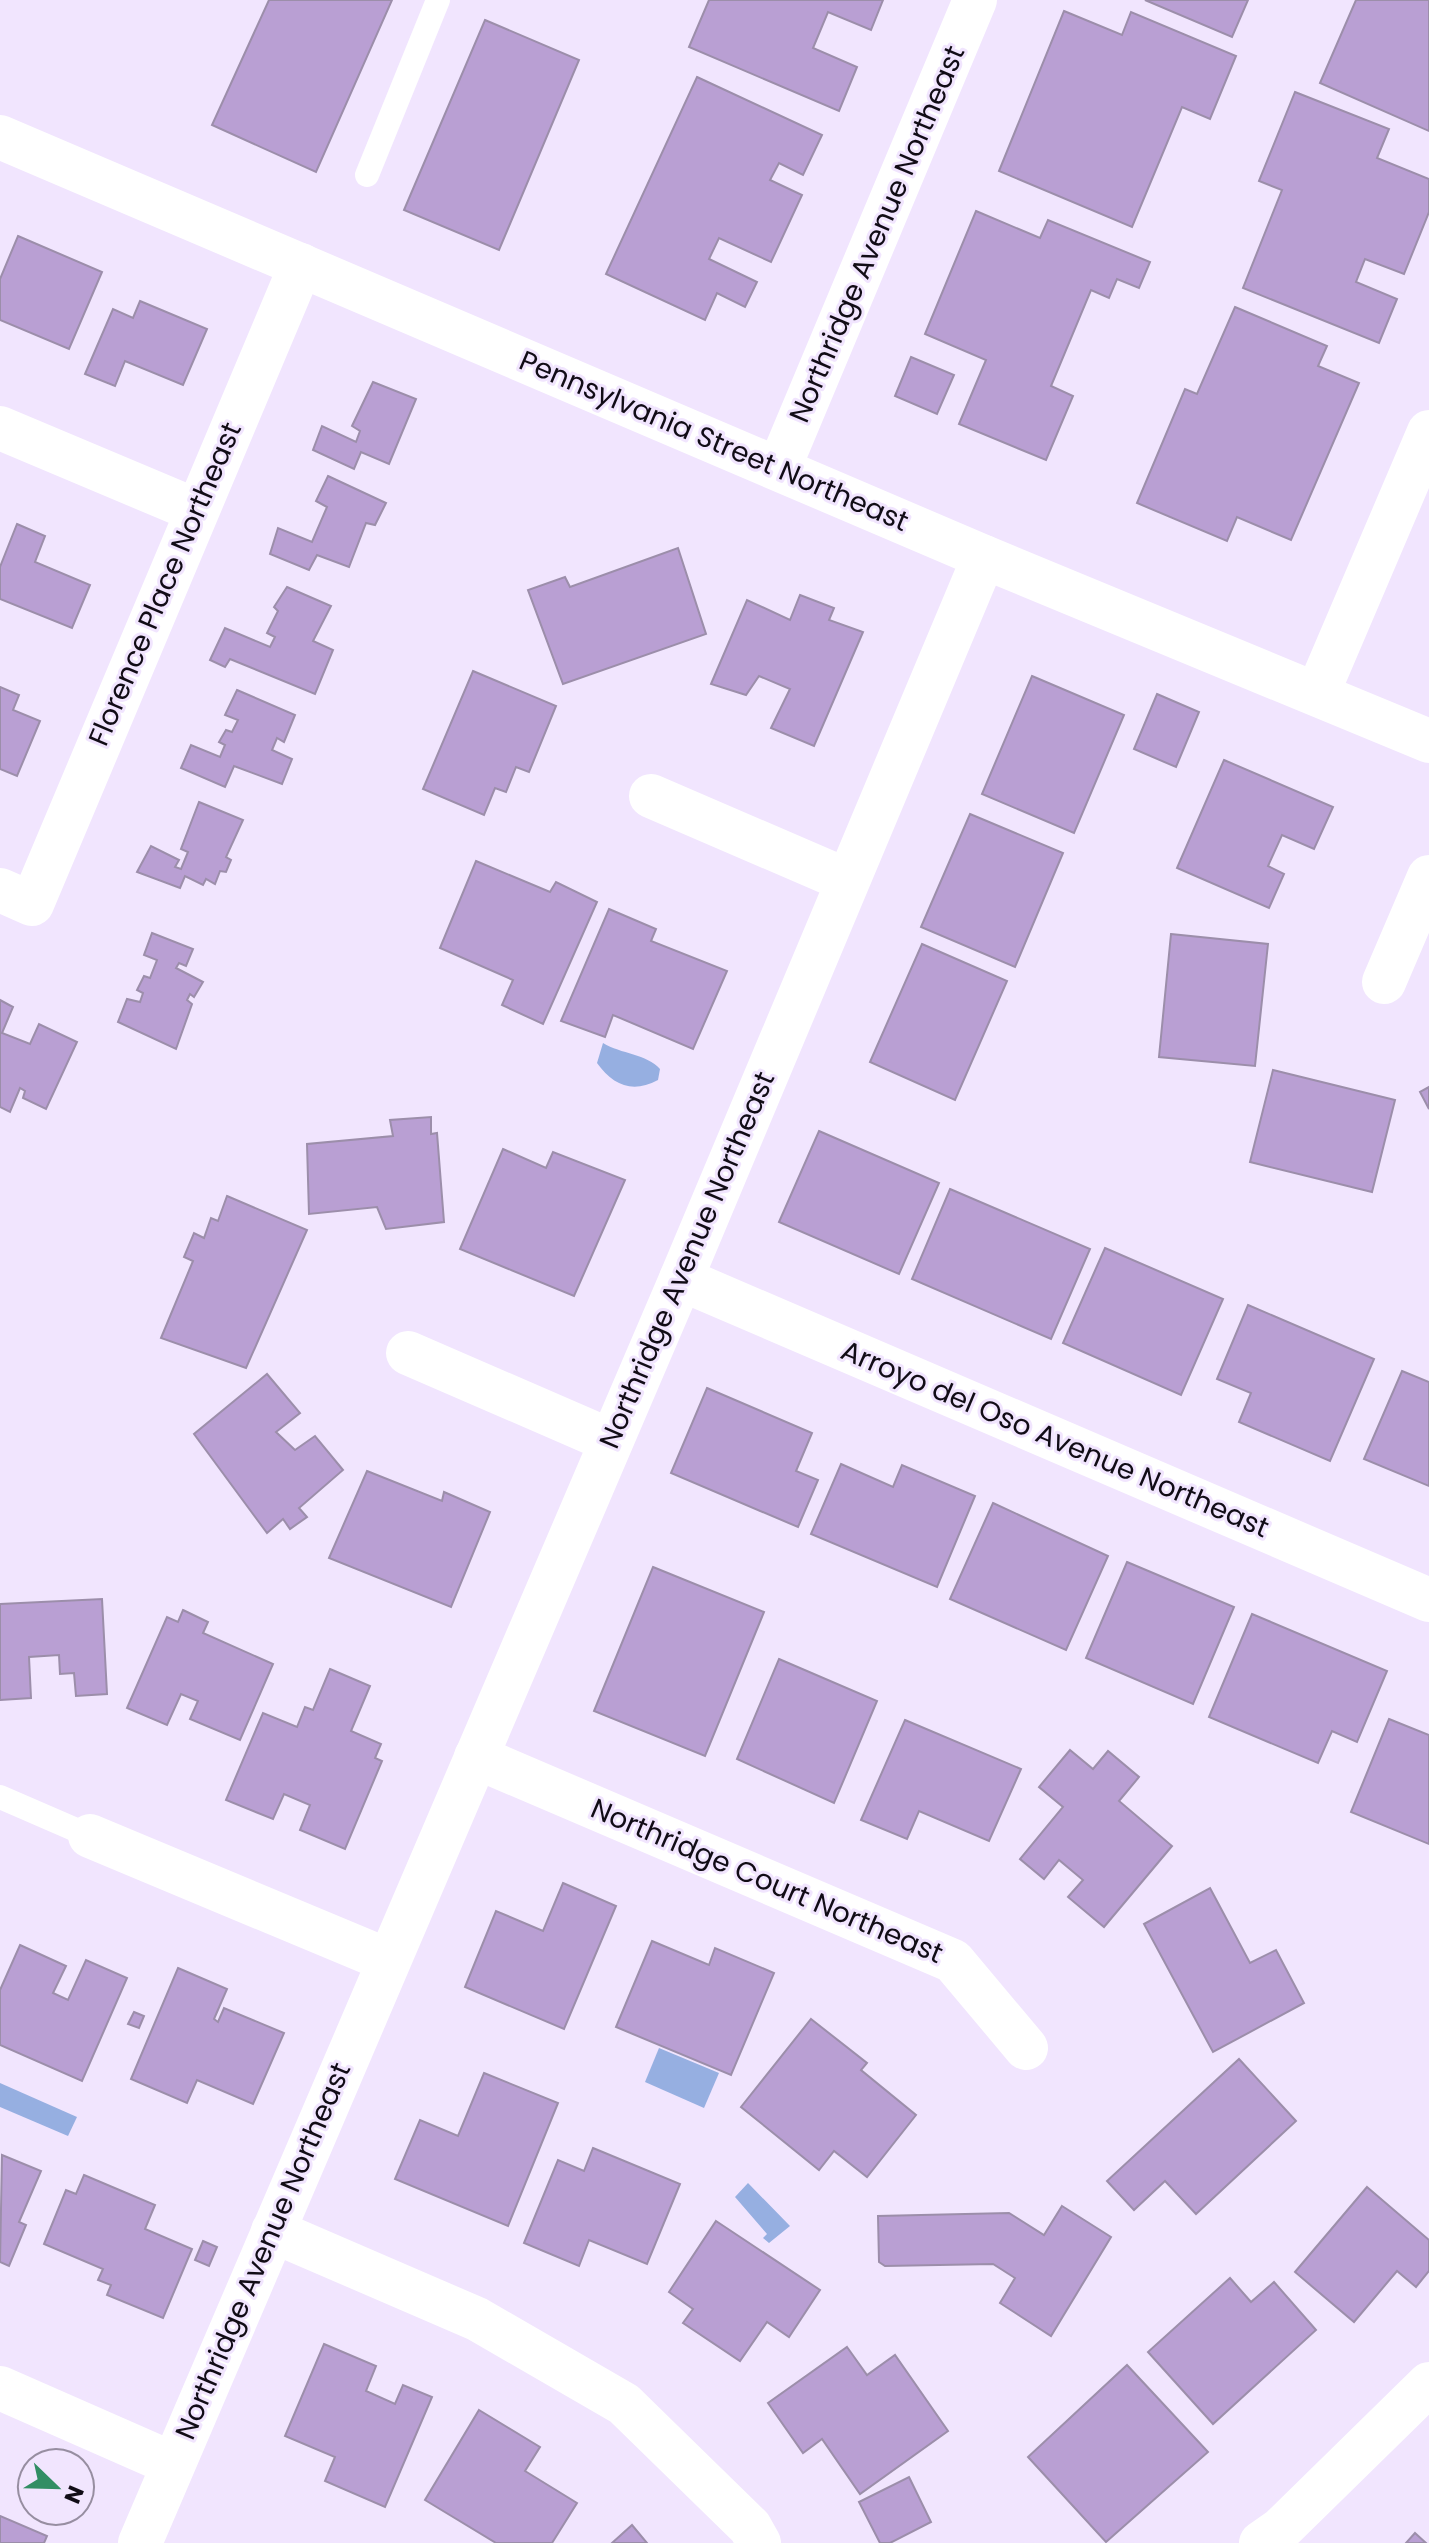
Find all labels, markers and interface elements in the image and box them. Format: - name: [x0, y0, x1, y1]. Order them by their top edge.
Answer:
- street label: Northridge Avenue Northeast: [780, 39, 974, 429]
- street label: Pennsylvania Street Northeast: [513, 341, 915, 541]
- street label: Florence Place Northeast: [79, 416, 251, 752]
- street label: Northridge Avenue Northeast: [590, 1065, 784, 1455]
- street label: Arroyo del Oso Avenue Northeast: [835, 1331, 1275, 1547]
- street label: Northridge Court Northeast: [585, 1789, 949, 1973]
- street label: Northridge Avenue Northeast: [166, 2056, 360, 2446]
- north arrow: [16, 2447, 96, 2527]
- text: N: [56, 2481, 91, 2508]

